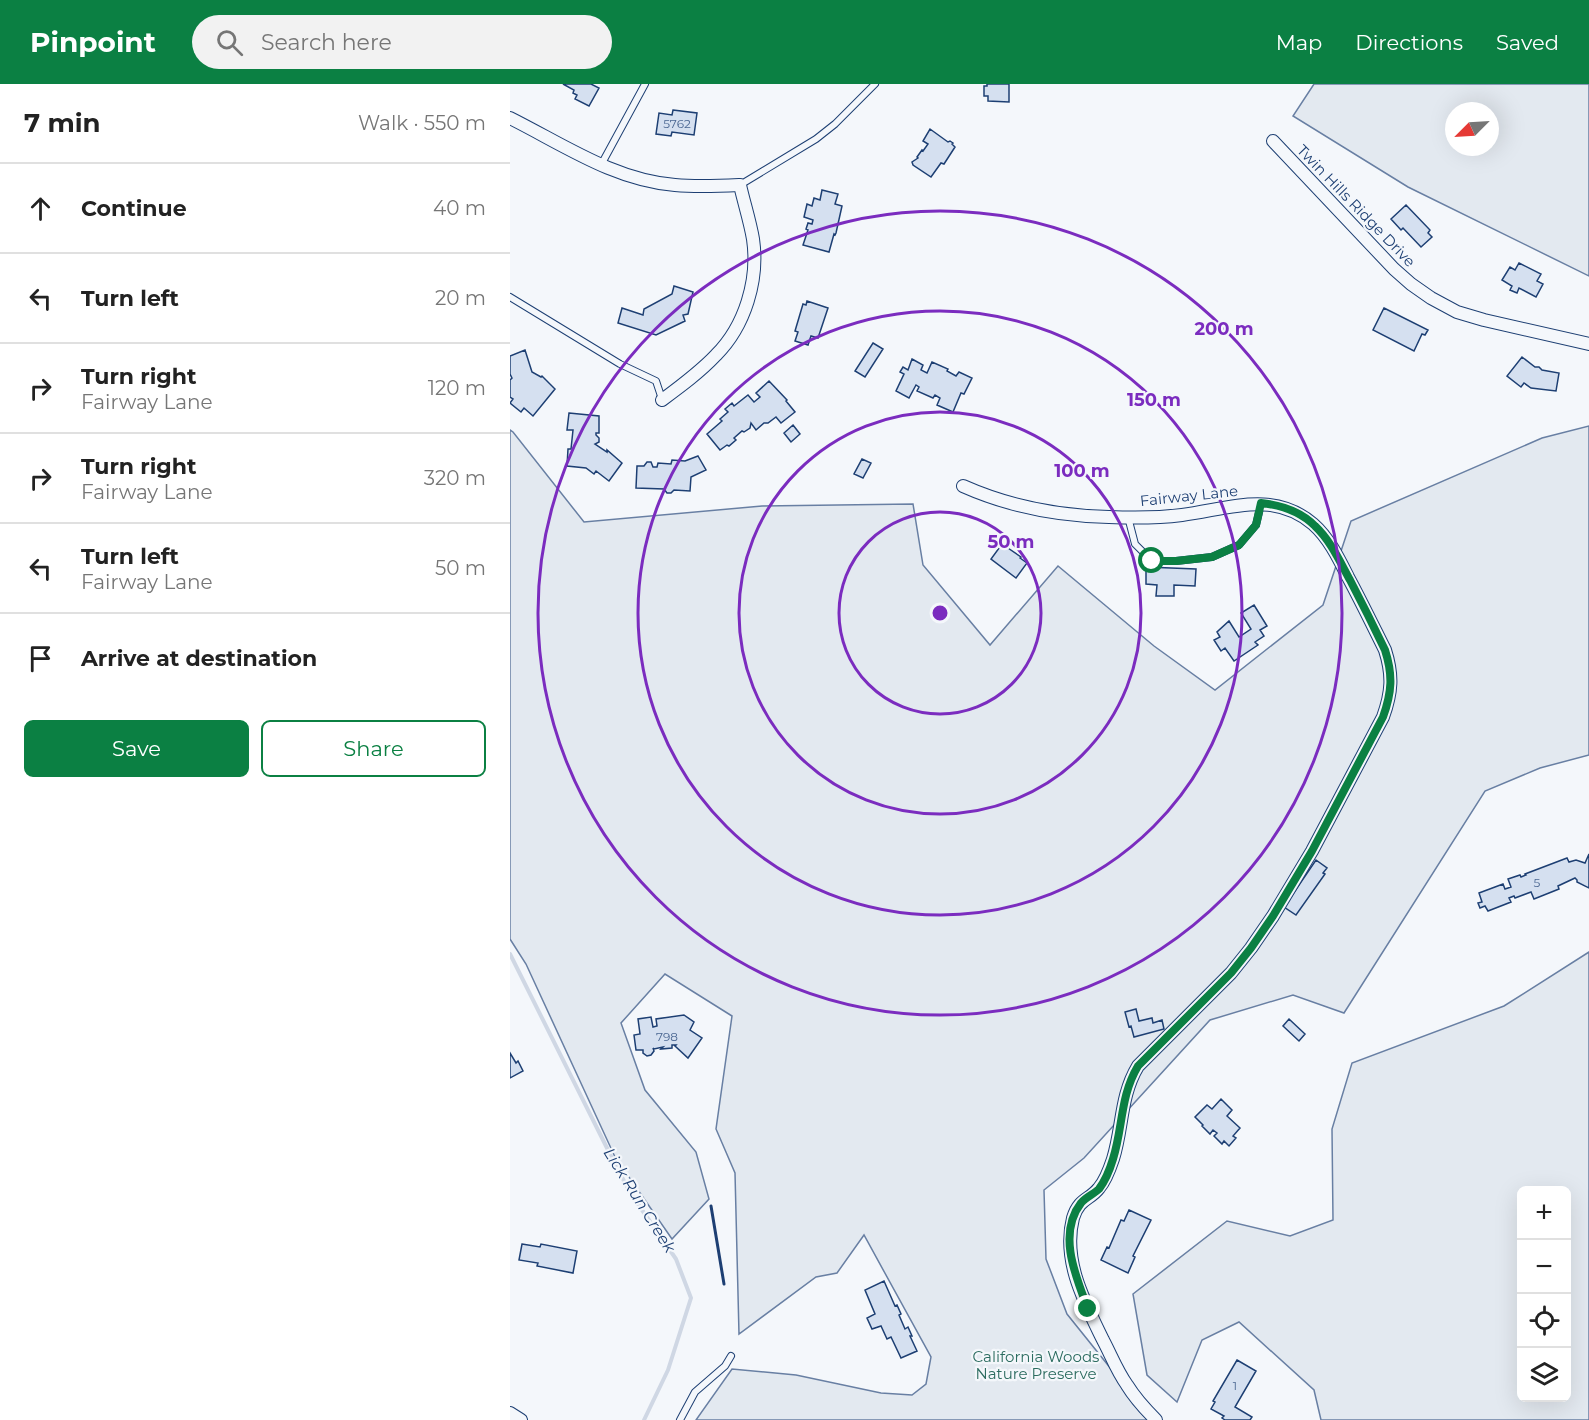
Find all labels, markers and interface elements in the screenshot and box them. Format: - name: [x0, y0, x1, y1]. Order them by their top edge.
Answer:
- search box: [192, 15, 612, 69]
- text: Pinpoint: [30, 25, 156, 59]
- icon: search: [213, 26, 246, 59]
- text: Search here: [261, 29, 392, 56]
- text: Map: [1276, 30, 1322, 55]
- text: Directions: [1355, 30, 1463, 55]
- text: Saved: [1496, 30, 1559, 55]
- north arrow: [1445, 102, 1499, 156]
- text: 7 min: [24, 107, 101, 139]
- text: Walk · 550 m: [358, 111, 486, 135]
- house number: 5762: [663, 116, 691, 131]
- street label: Twin Hills Ridge Drive: [1293, 141, 1420, 271]
- icon: ahead: [24, 192, 57, 225]
- text: Continue: [81, 195, 187, 222]
- text: 40 m: [433, 196, 486, 220]
- icon: left: [24, 282, 57, 315]
- text: Turn left: [81, 285, 179, 312]
- text: 20 m: [435, 286, 486, 310]
- text: 200 m: [1194, 318, 1254, 340]
- text: Turn right: [81, 363, 196, 390]
- icon: right: [24, 372, 57, 405]
- text: 120 m: [428, 376, 486, 400]
- text: 150 m: [1127, 389, 1181, 411]
- text: Fairway Lane: [81, 390, 213, 414]
- text: Turn right: [81, 453, 196, 480]
- text: 100 m: [1054, 460, 1110, 482]
- icon: right: [24, 462, 57, 495]
- text: 320 m: [424, 466, 486, 490]
- text: Fairway Lane: [81, 480, 213, 504]
- street label: Fairway Lane: [1139, 481, 1239, 510]
- text: 50 m: [988, 531, 1034, 553]
- text: Turn left: [81, 543, 179, 570]
- route start: [1138, 547, 1164, 573]
- icon: left: [24, 552, 57, 585]
- text: 50 m: [435, 556, 486, 580]
- text: Fairway Lane: [81, 570, 213, 594]
- centre of rings: [930, 603, 950, 623]
- icon: arrive: [24, 642, 57, 675]
- text: Arrive at destination: [81, 645, 317, 672]
- button: Save: [24, 720, 249, 777]
- button: Share: [261, 720, 486, 777]
- house number: 5: [1534, 875, 1541, 890]
- house number: 798: [656, 1029, 678, 1044]
- water label: Lick Run Creek: [600, 1144, 680, 1258]
- map controls: [1517, 1186, 1571, 1402]
- button: +: [1517, 1186, 1571, 1240]
- button: −: [1517, 1240, 1571, 1294]
- button: locate: [1517, 1294, 1571, 1348]
- route end: [1074, 1295, 1100, 1321]
- park label: California Woods Nature Preserve: [973, 1347, 1099, 1383]
- button: layers: [1517, 1348, 1571, 1402]
- house number: 1: [1233, 1378, 1237, 1393]

